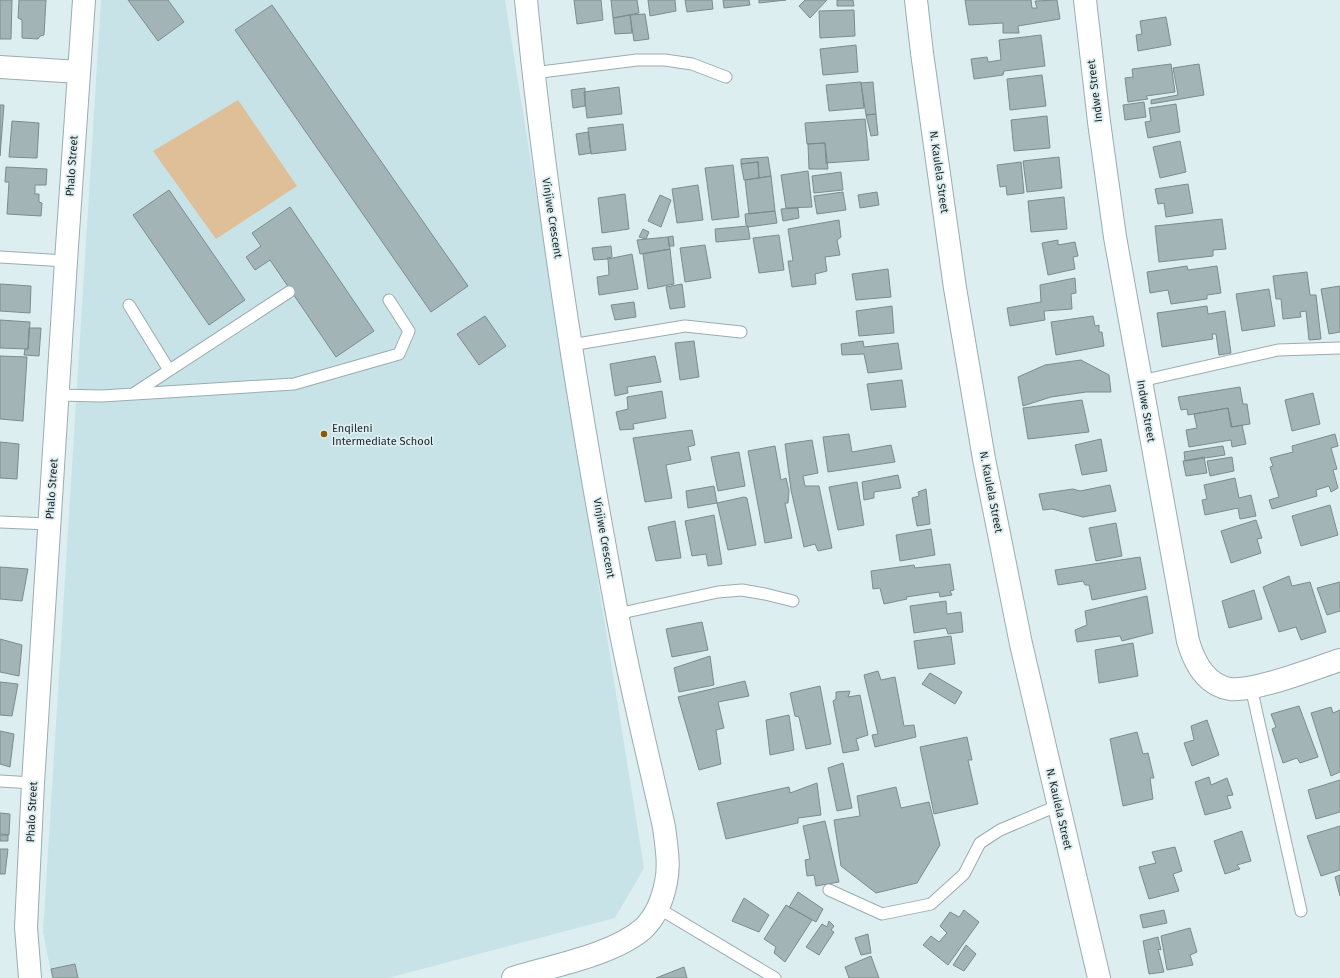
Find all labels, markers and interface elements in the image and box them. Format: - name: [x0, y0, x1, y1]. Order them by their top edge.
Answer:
- street label: Indwe Street: [1085, 59, 1105, 123]
- street label: N. Kaulela Street: [927, 130, 951, 214]
- street label: Phalo Street: [63, 135, 81, 197]
- street label: Vinjiwe Crescent: [539, 177, 565, 259]
- street label: Indwe Street: [1134, 379, 1158, 443]
- place label: Enqileni Intermediate School: [332, 422, 433, 448]
- marker: Enqileni Intermediate School: [319, 429, 329, 439]
- street label: N. Kaulela Street: [977, 450, 1005, 534]
- street label: Phalo Street: [43, 458, 61, 520]
- street label: Vinjiwe Crescent: [591, 497, 617, 579]
- street label: N. Kaulela Street: [1043, 767, 1075, 851]
- street label: Phalo Street: [24, 781, 40, 843]

